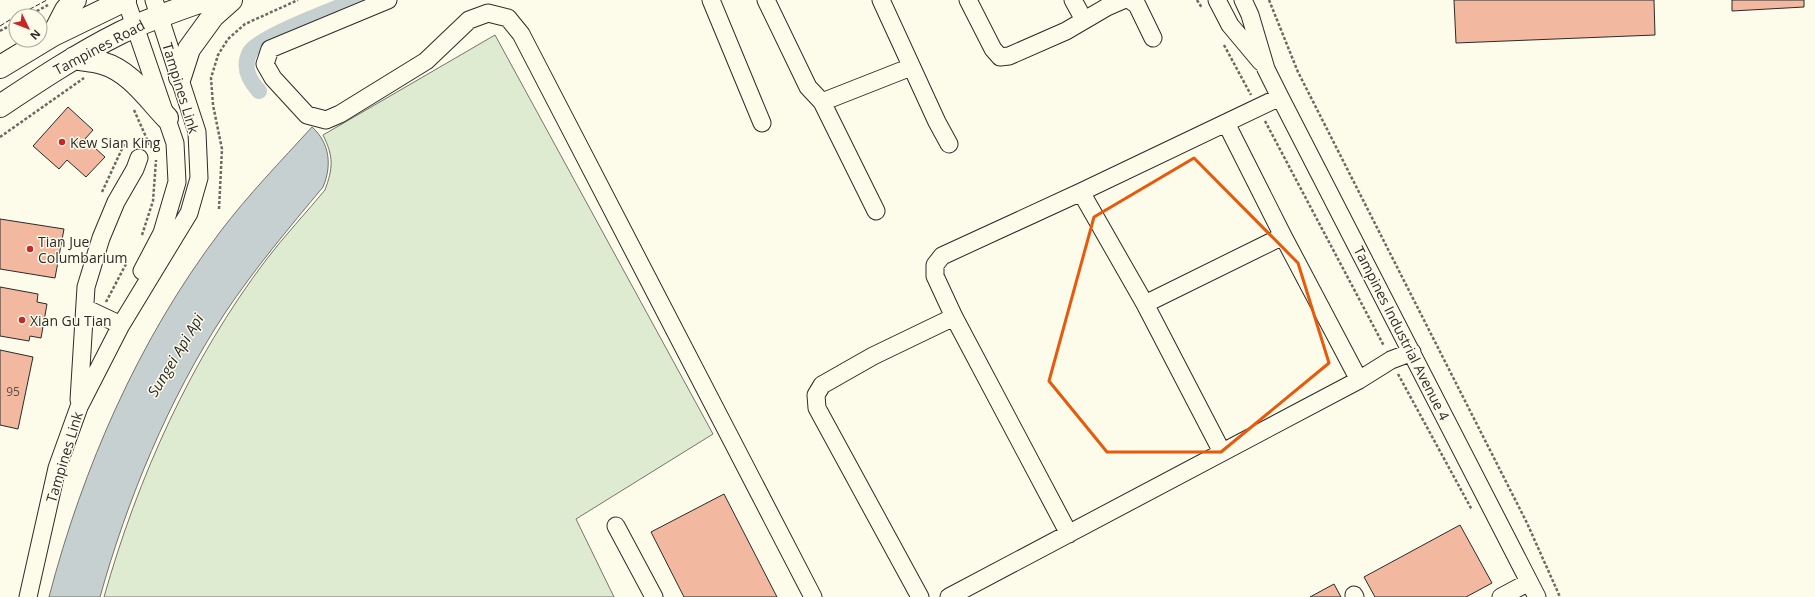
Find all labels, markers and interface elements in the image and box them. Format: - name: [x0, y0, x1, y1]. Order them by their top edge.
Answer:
- north arrow: [8, 8, 48, 48]
- street label: Tampines Road: [50, 15, 148, 79]
- text: N: [27, 27, 44, 44]
- street label: Tampines Link: [158, 40, 204, 136]
- place label: Kew Sian King: [70, 133, 161, 152]
- marker: Kew Sian King: [57, 137, 67, 147]
- place label: Tian Jue Columbarium: [38, 232, 127, 267]
- street label: Tampines Industrial Avenue 4: [1350, 243, 1454, 423]
- marker: Tian Jue Columbarium: [25, 244, 35, 254]
- water label: Sungei Api Api: [142, 310, 208, 400]
- place label: Xian Gu Tian: [30, 311, 112, 330]
- marker: Xian Gu Tian: [17, 315, 27, 325]
- house number: 95: [6, 383, 20, 400]
- street label: Tampines Link: [41, 409, 87, 505]

